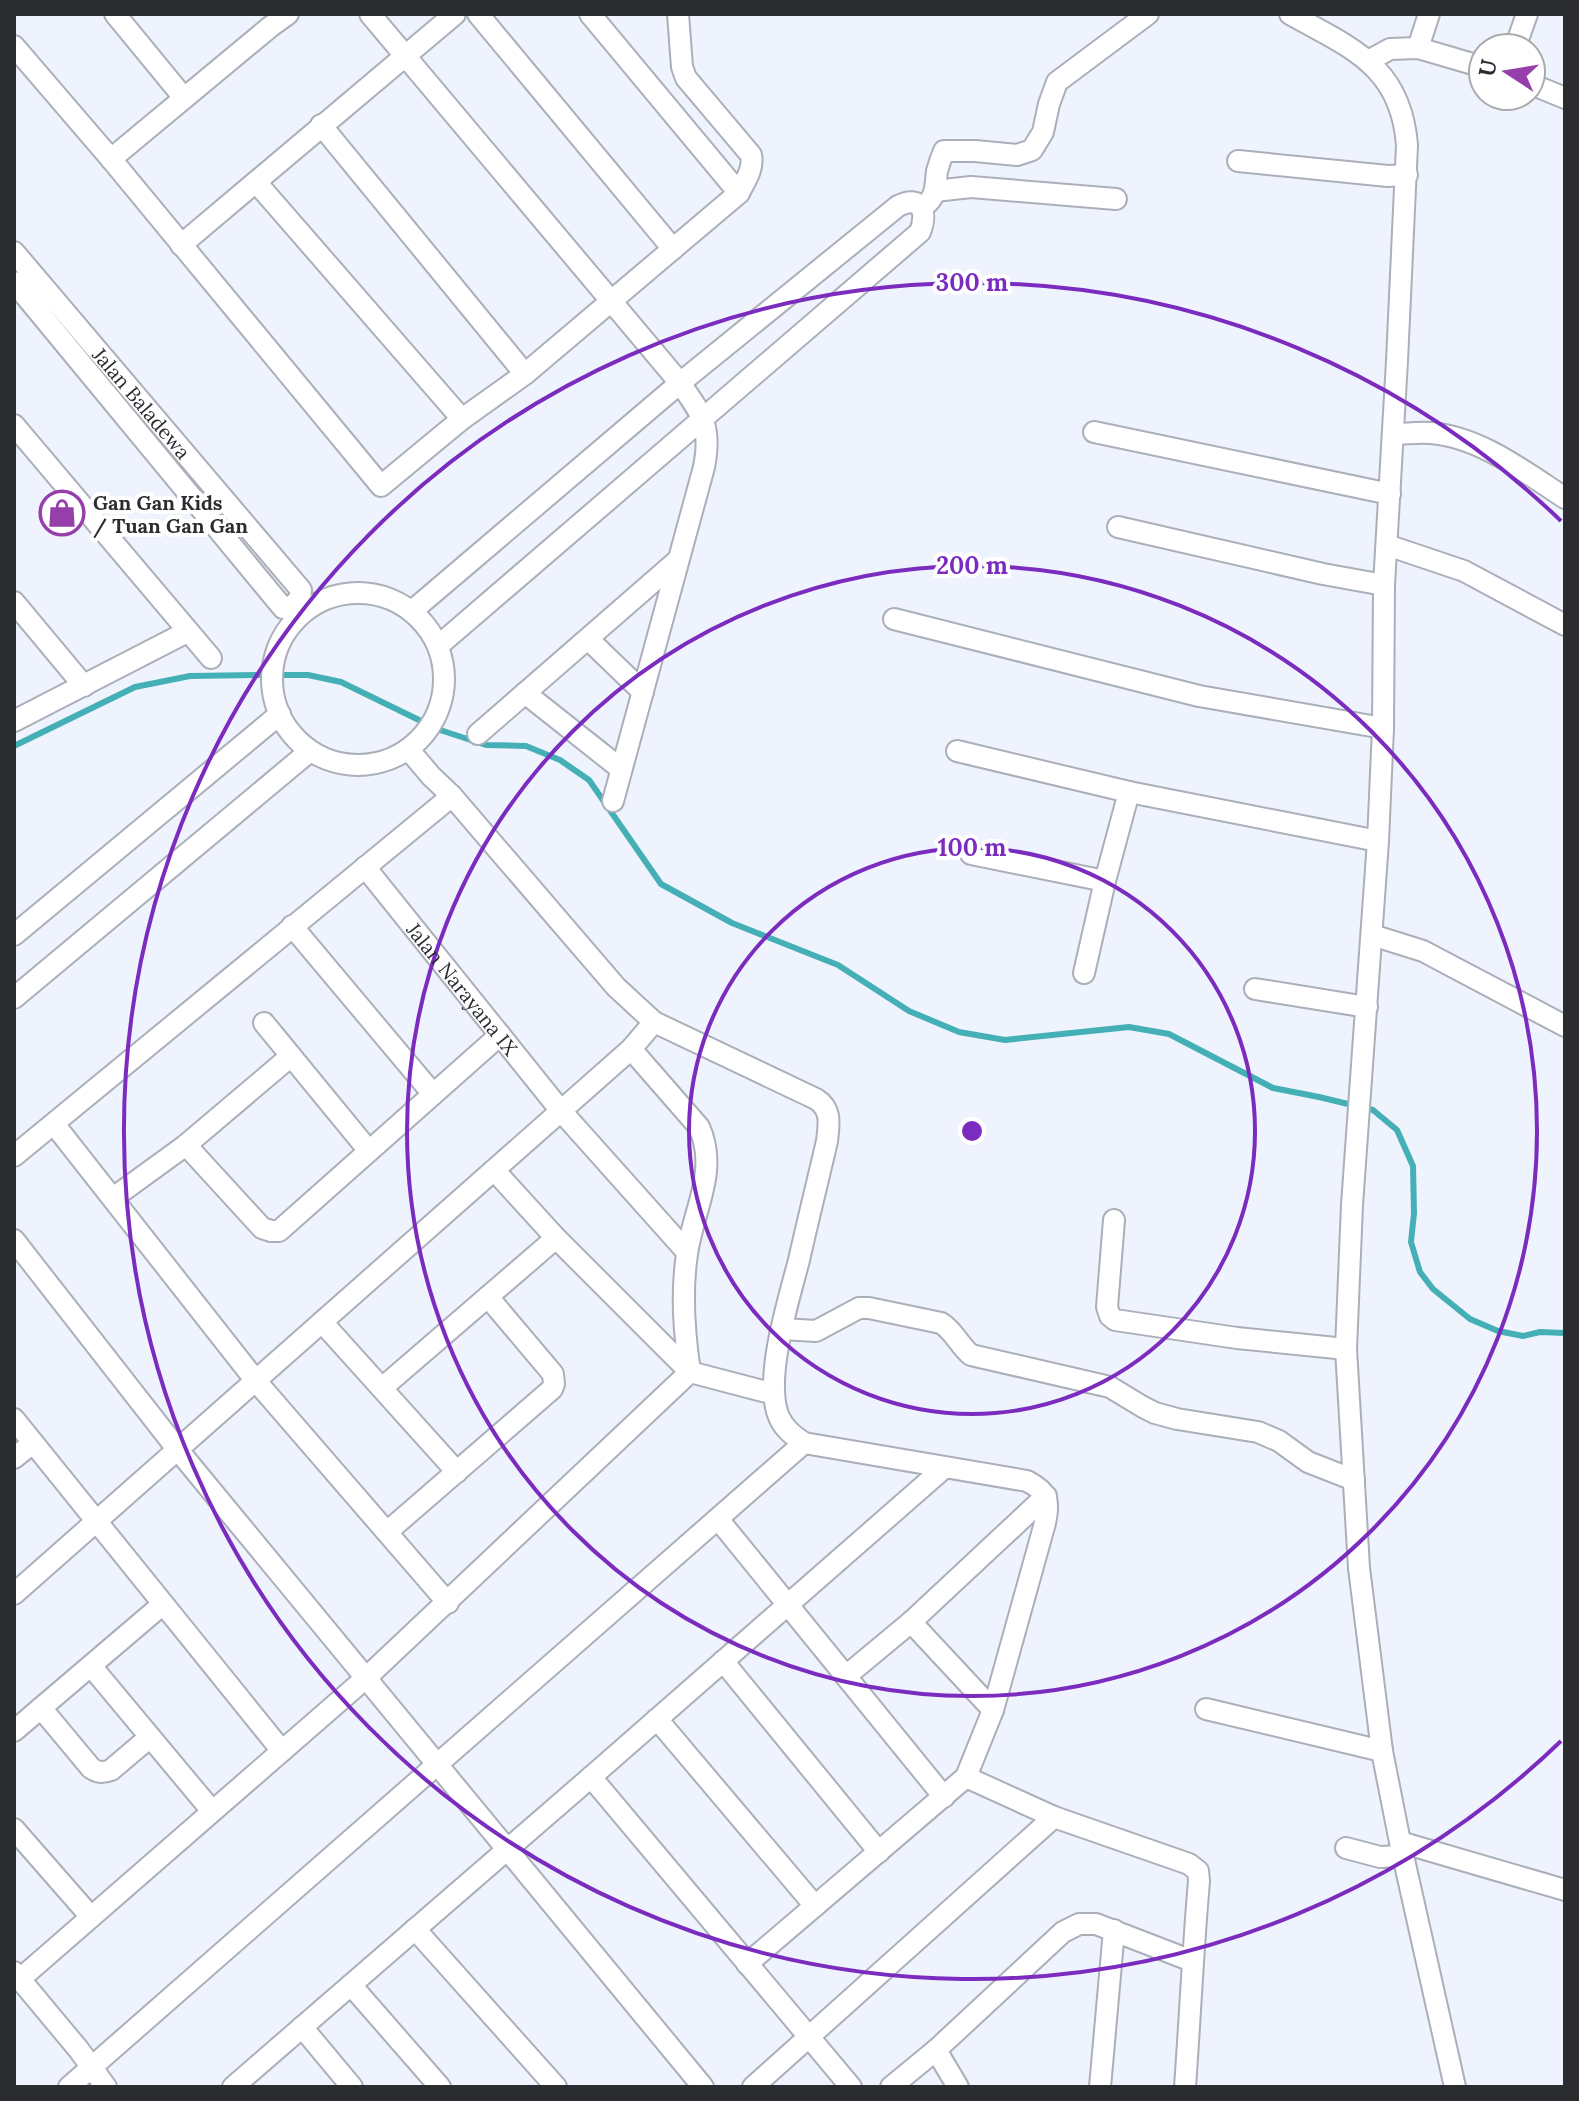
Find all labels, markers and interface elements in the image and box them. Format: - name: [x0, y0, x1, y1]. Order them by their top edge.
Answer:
- north arrow: [1467, 32, 1547, 112]
- text: U: [1472, 56, 1503, 79]
- text: 300 m: [936, 267, 1008, 298]
- street label: Jalan Baladewa: [87, 341, 196, 464]
- shop icon: Gan Gan Kids / Tuan Gan Gan: [38, 489, 86, 537]
- place label: Gan Gan Kids / Tuan Gan Gan: [93, 490, 248, 539]
- text: 200 m: [936, 550, 1008, 581]
- text: 100 m: [938, 832, 1006, 863]
- street label: Jalan Narayana IX: [401, 916, 524, 1061]
- centre of rings: [958, 1117, 986, 1145]

